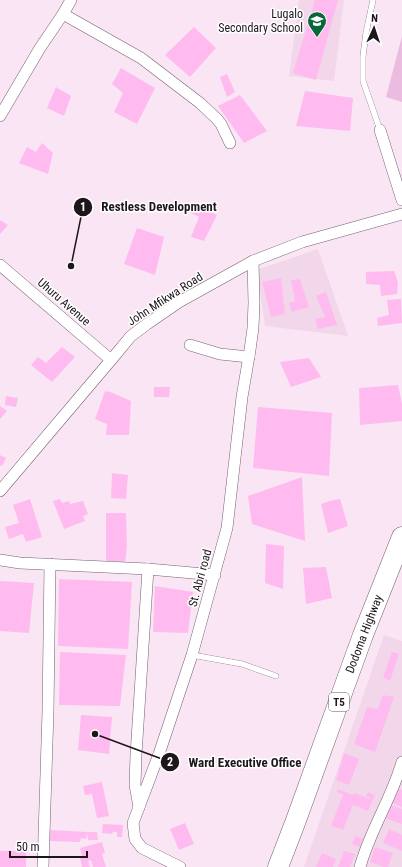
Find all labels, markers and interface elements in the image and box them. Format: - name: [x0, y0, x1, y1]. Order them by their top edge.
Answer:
- place label: Lugalo Secondary School: [218, 7, 303, 35]
- north arrow: [354, 8, 394, 48]
- school or university icon: Lugalo Secondary School: [306, 10, 328, 38]
- text: N: [371, 12, 378, 25]
- callout: Restless Development: [73, 194, 225, 219]
- text: Restless Development: [101, 199, 217, 214]
- text: 1: [80, 200, 86, 214]
- street label: John Mfikwa Road: [125, 269, 205, 329]
- street label: Uhuru Avenue: [35, 275, 93, 329]
- street label: St. Abri road: [186, 548, 214, 608]
- street label: Dodoma Highway: [343, 593, 385, 675]
- road number: T5: [329, 693, 349, 711]
- callout: Ward Executive Office: [160, 750, 309, 775]
- text: 2: [167, 755, 173, 769]
- text: Ward Executive Office: [189, 755, 301, 770]
- scale bar: [10, 833, 87, 859]
- text: 50 m: [16, 840, 40, 854]

